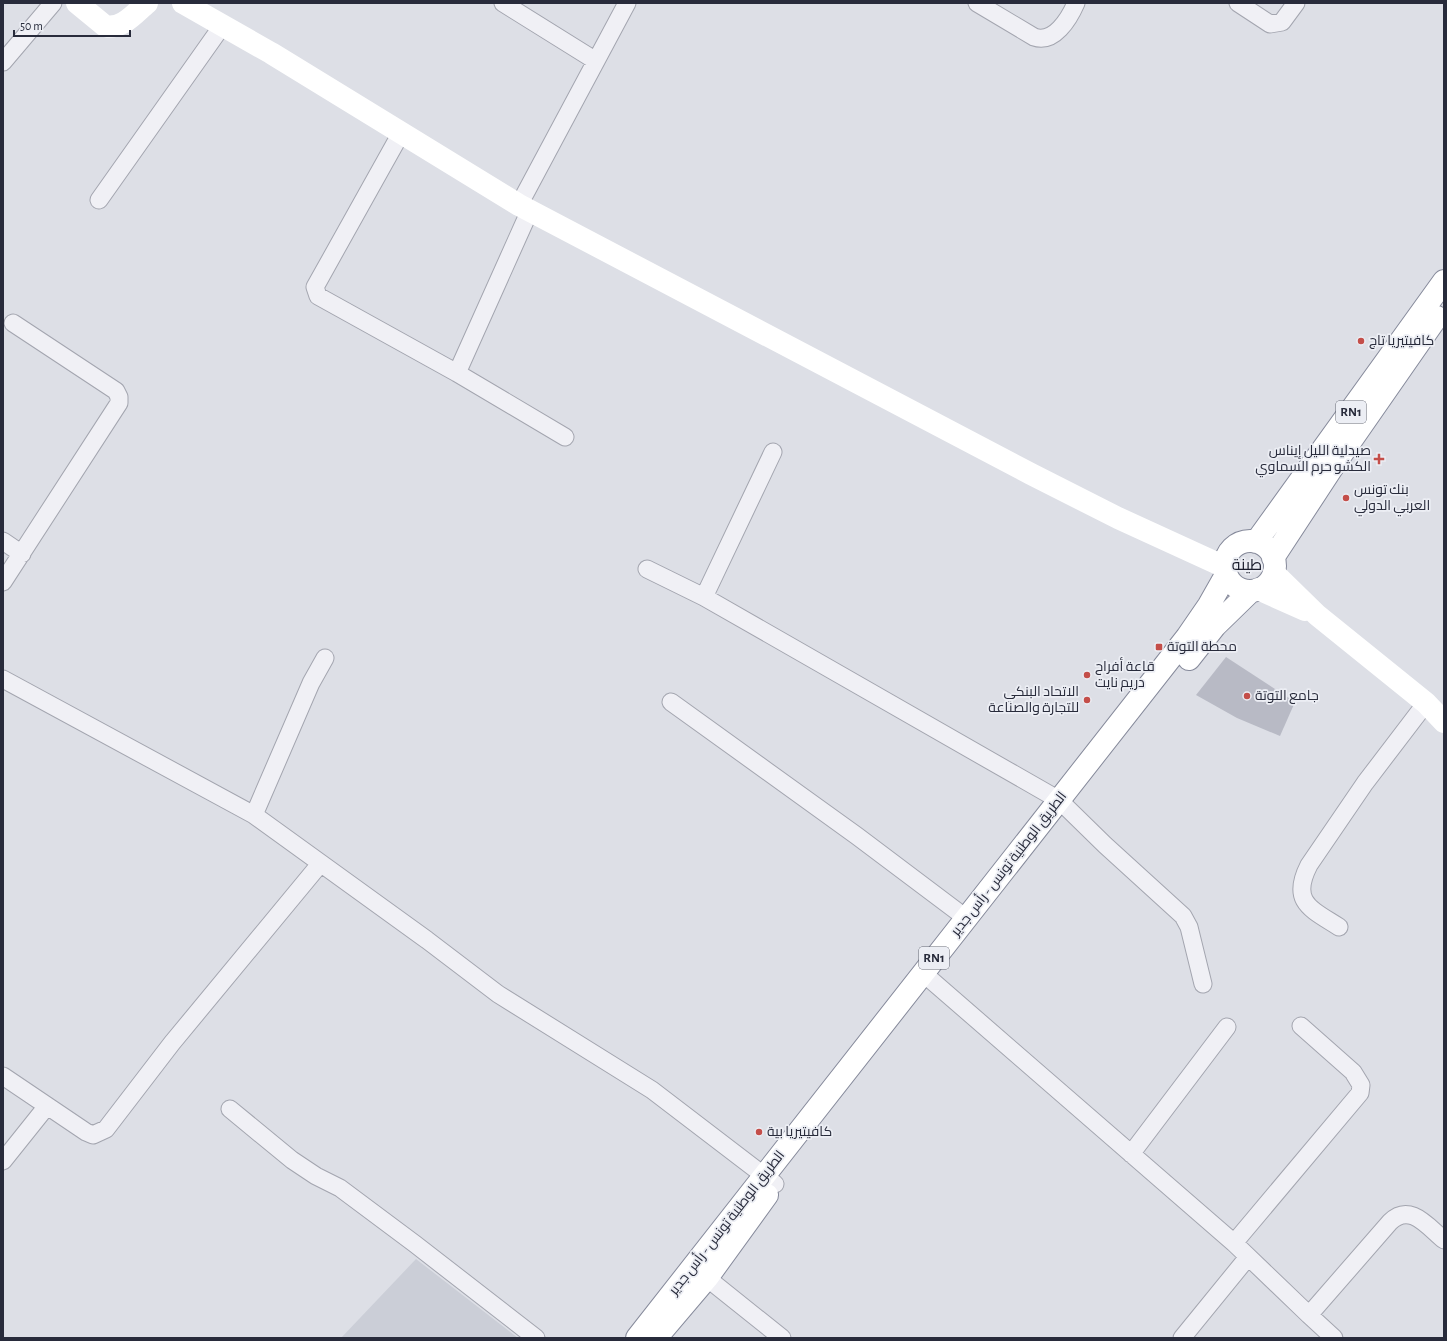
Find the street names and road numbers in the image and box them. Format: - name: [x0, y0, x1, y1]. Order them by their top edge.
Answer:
- road number: RN1: [1336, 401, 1366, 423]
- street label: الطريق الوطنية تونس - رأس جدير: [946, 787, 1070, 940]
- road number: RN1: [919, 947, 949, 969]
- street label: الطريق الوطنية تونس - رأس جدير: [664, 1146, 788, 1299]

